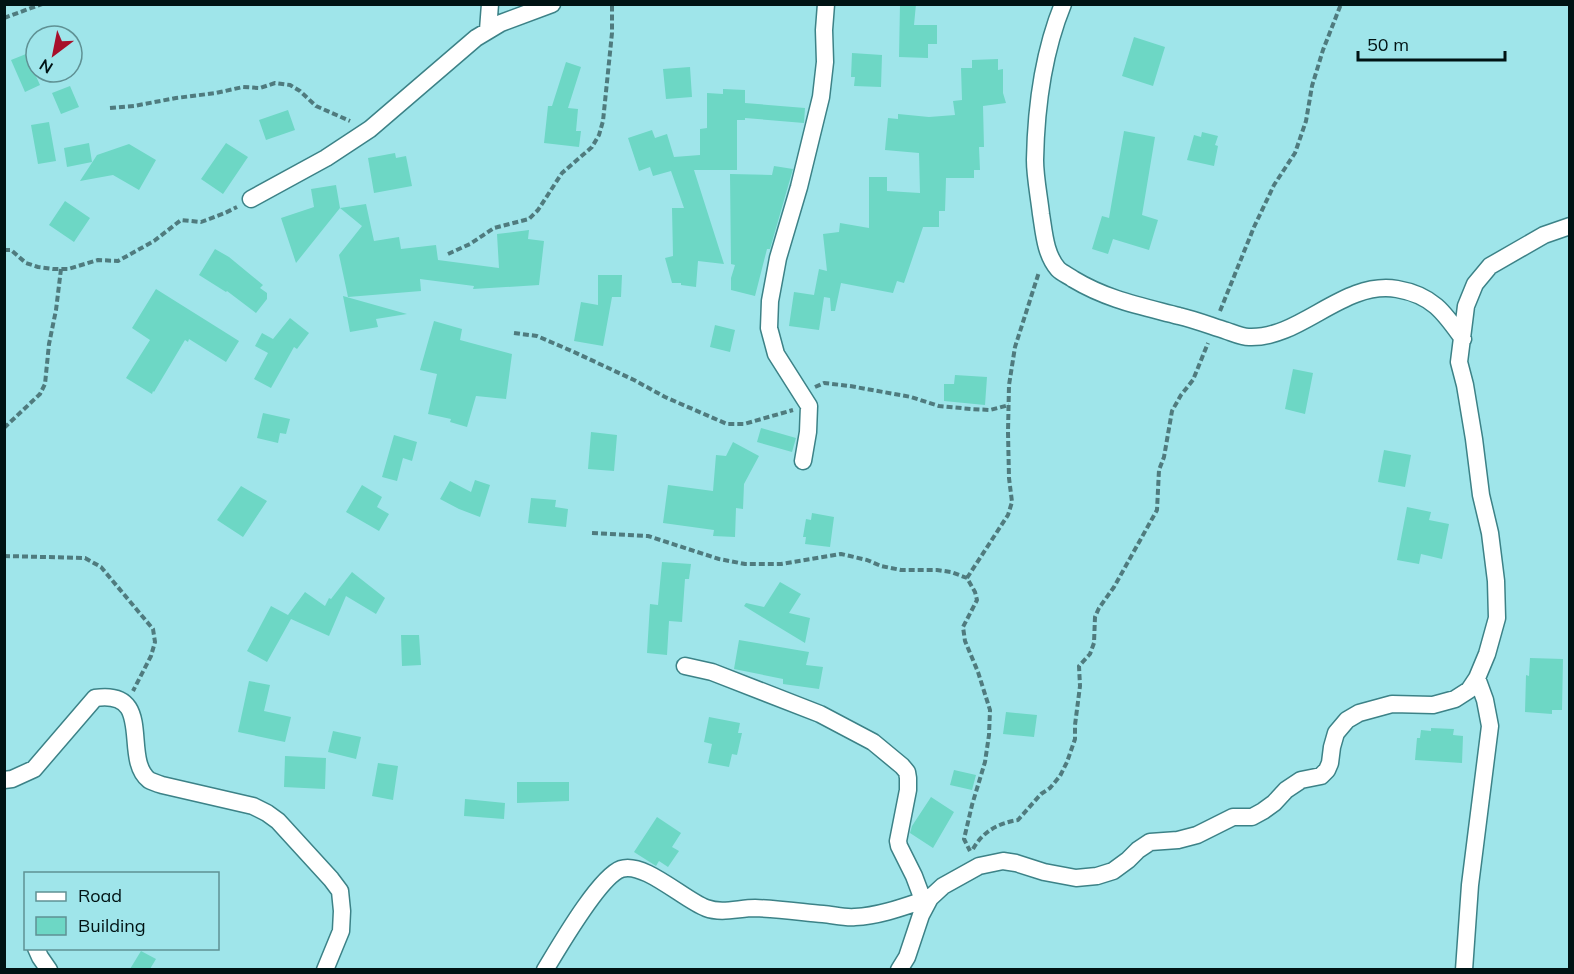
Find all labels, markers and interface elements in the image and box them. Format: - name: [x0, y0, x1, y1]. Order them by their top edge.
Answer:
- north arrow: [24, 24, 84, 84]
- scale bar: [1358, 24, 1505, 62]
- text: 50 m: [1367, 33, 1409, 56]
- text: N: [36, 55, 56, 78]
- legend: [24, 872, 219, 950]
- text: Road: [78, 884, 122, 907]
- text: Building: [78, 914, 146, 937]

